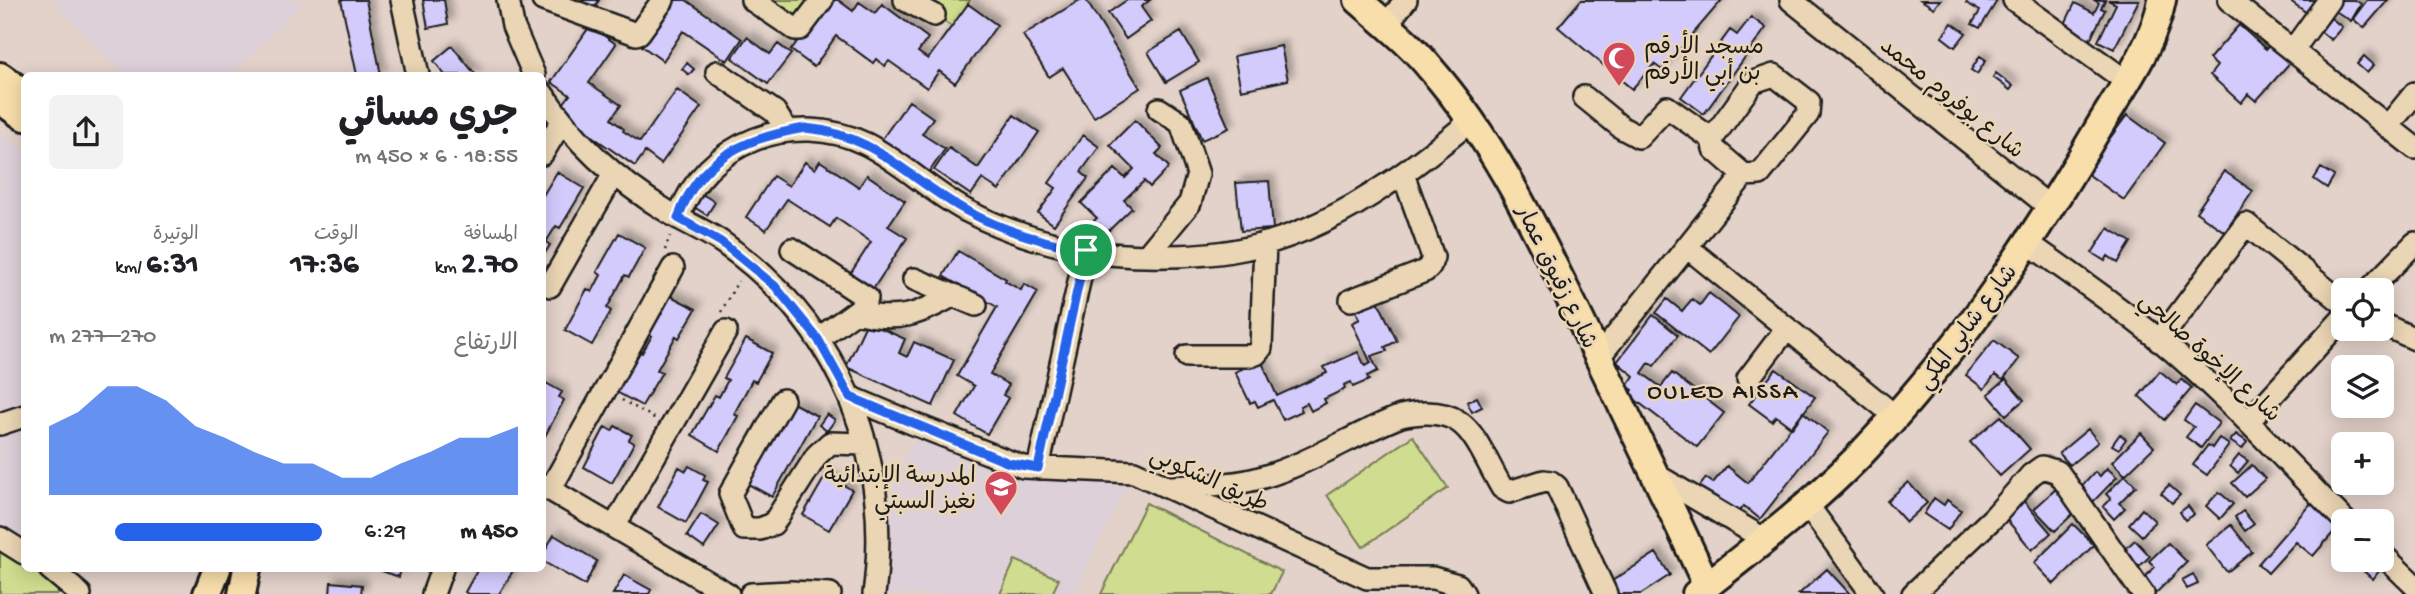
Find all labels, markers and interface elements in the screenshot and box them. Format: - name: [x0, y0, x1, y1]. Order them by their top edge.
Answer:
- place label: مسجد الأرقم بن أبي الأرقم: [1644, 29, 1764, 92]
- street label: شارع بوفروم محمد: [1873, 33, 2028, 166]
- mosque icon: مسجد الأرقم بن أبي الأرقم: [1600, 39, 1638, 88]
- button: share: [49, 95, 123, 169]
- text: جري مسائي: [338, 96, 518, 140]
- text: 18:55 · 6 × 450 m: [355, 144, 518, 171]
- street label: شارع زقيوق عمار: [1508, 200, 1601, 354]
- pin: [1056, 220, 1116, 280]
- text: الوتيرة: [153, 224, 199, 247]
- text: الوقت: [314, 224, 358, 247]
- text: المسافة: [464, 224, 518, 247]
- icon: arrive: [1067, 231, 1105, 269]
- text: 6:31: [146, 249, 199, 284]
- text: 17:36: [290, 249, 358, 284]
- text: 2.70: [461, 249, 518, 284]
- text: /km: [115, 257, 146, 280]
- text: km: [435, 257, 461, 280]
- street label: شارع شابي المكي: [1913, 260, 2028, 399]
- map controls: [2331, 278, 2394, 572]
- button: locate: [2331, 278, 2394, 341]
- street label: شارع الإخوة صالحي: [2130, 288, 2285, 432]
- text: 270–277 m: [49, 324, 156, 351]
- text: الارتفاع: [454, 331, 518, 358]
- button: layers: [2331, 355, 2394, 418]
- district label: OULED AISSA: [1647, 379, 1799, 408]
- button: +: [2331, 432, 2394, 495]
- street label: طريق الشكوبي: [1143, 443, 1272, 523]
- place label: المدرسة الإبتدائية نغيز السبتي: [824, 464, 976, 521]
- school or university icon: المدرسة الإبتدائية نغيز السبتي: [982, 468, 1020, 517]
- button: −: [2331, 509, 2394, 572]
- text: 6:29: [364, 519, 406, 546]
- text: 450 m: [460, 519, 518, 546]

